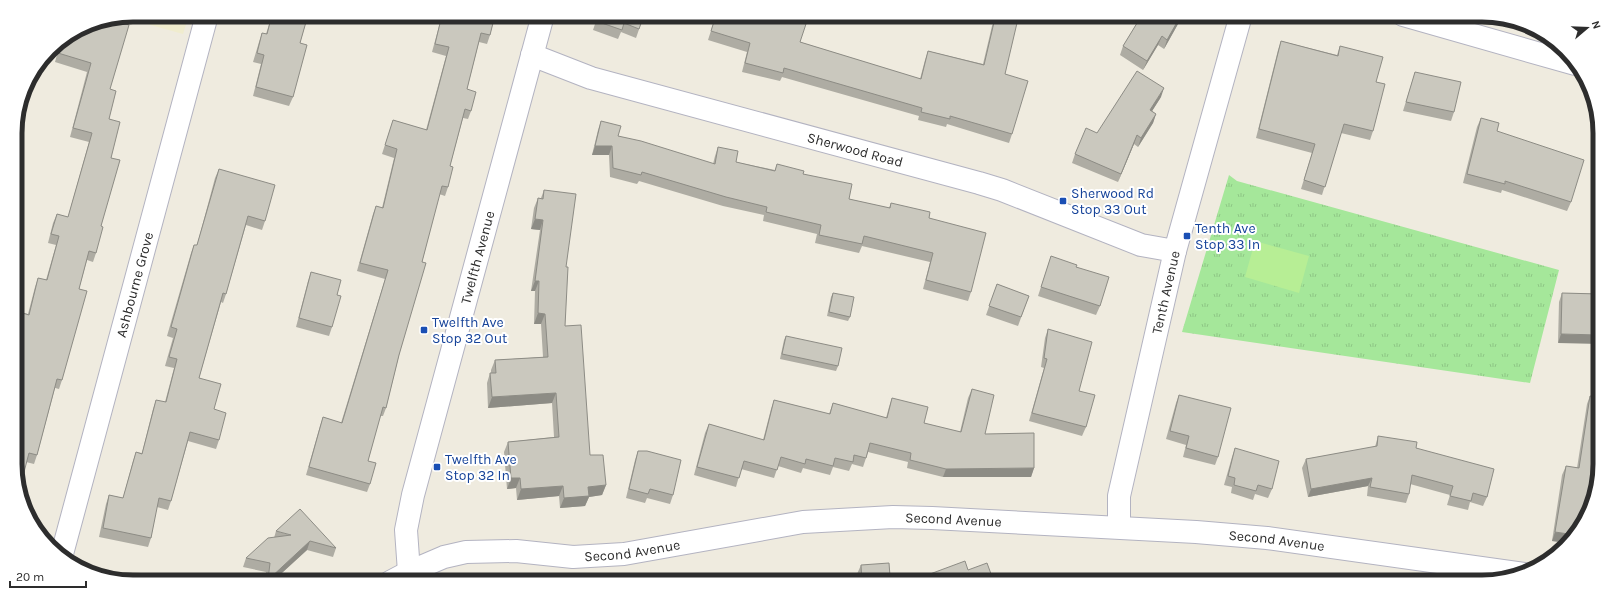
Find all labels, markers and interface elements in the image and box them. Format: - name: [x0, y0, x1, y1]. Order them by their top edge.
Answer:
- north arrow: [1567, 8, 1607, 48]
- text: N: [1589, 19, 1603, 31]
- street label: Sherwood Road: [805, 128, 905, 171]
- place label: Sherwood Rd Stop 33 Out: [1071, 185, 1154, 218]
- marker: Sherwood Rd Stop 33 Out: [1058, 196, 1068, 206]
- street label: Twelfth Avenue: [457, 209, 498, 306]
- place label: Tenth Ave Stop 33 In: [1195, 220, 1260, 253]
- street label: Ashbourne Grove: [112, 230, 157, 339]
- marker: Tenth Ave Stop 33 In: [1182, 231, 1192, 241]
- street label: Tenth Avenue: [1148, 249, 1183, 335]
- place label: Twelfth Ave Stop 32 Out: [432, 314, 507, 347]
- marker: Twelfth Ave Stop 32 Out: [419, 325, 429, 335]
- place label: Twelfth Ave Stop 32 In: [445, 451, 517, 484]
- marker: Twelfth Ave Stop 32 In: [432, 462, 442, 472]
- street label: Second Avenue: [905, 509, 1002, 530]
- street label: Second Avenue: [1228, 526, 1326, 554]
- street label: Second Avenue: [584, 536, 681, 565]
- scale bar: [10, 563, 86, 589]
- text: 20 m: [16, 570, 44, 584]

